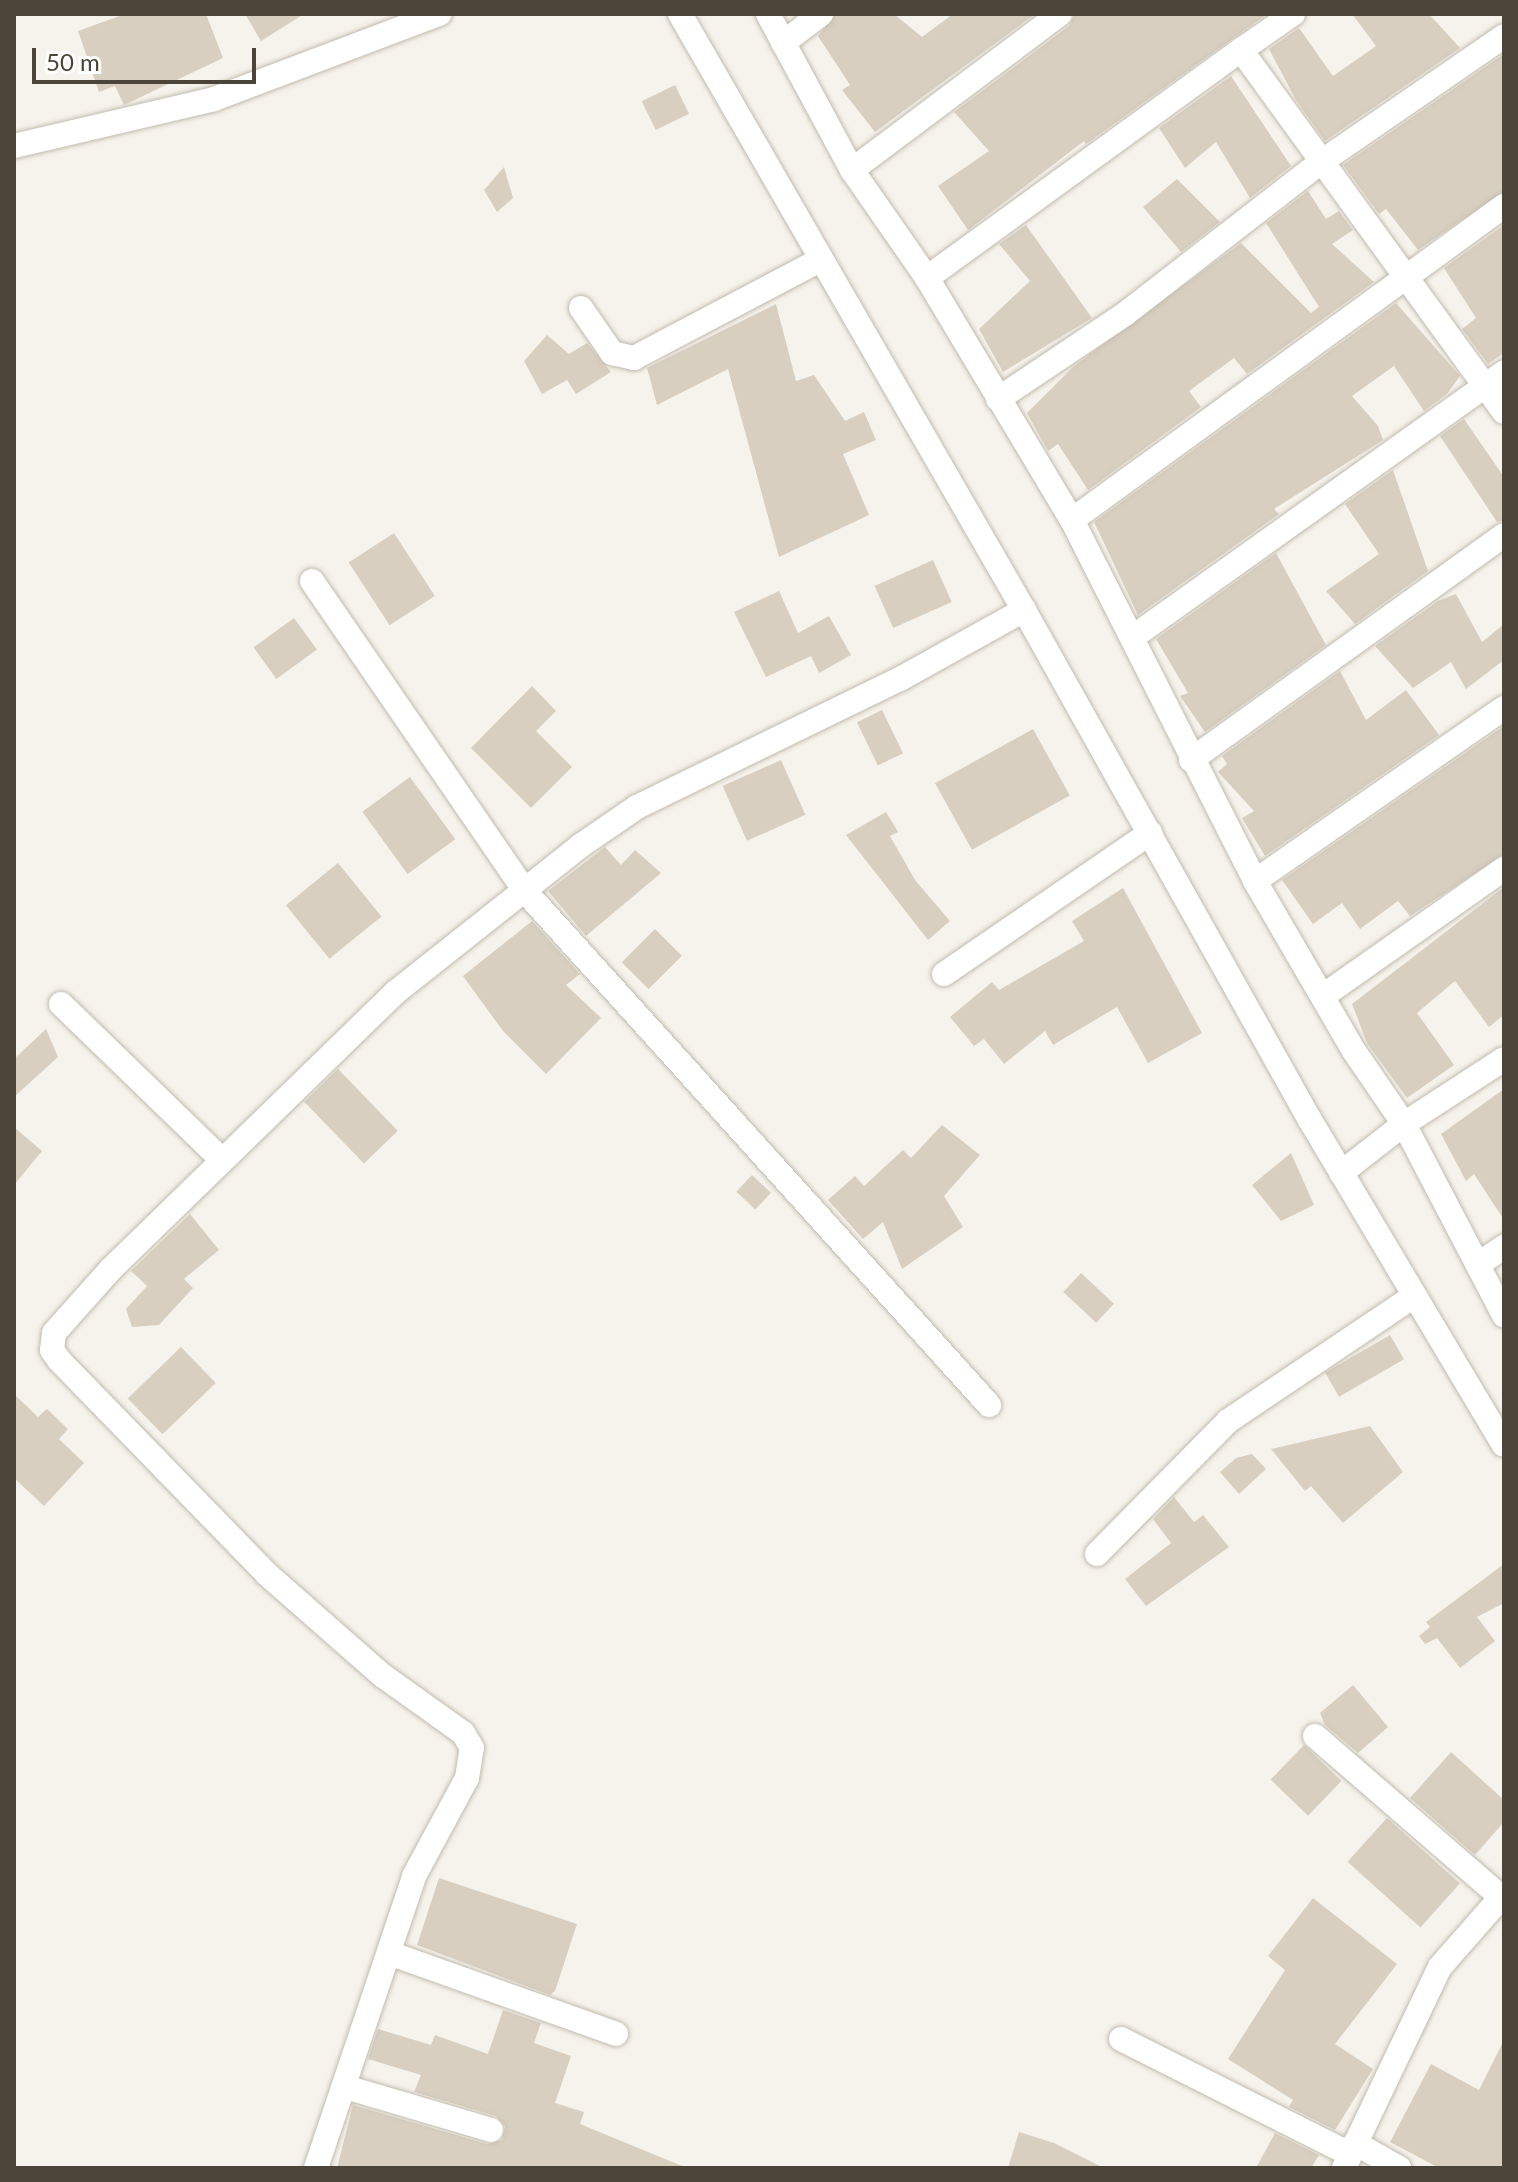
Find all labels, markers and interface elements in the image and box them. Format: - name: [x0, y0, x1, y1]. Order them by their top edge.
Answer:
- scale bar: [36, 32, 260, 82]
- text: 50 m: [46, 47, 100, 76]

